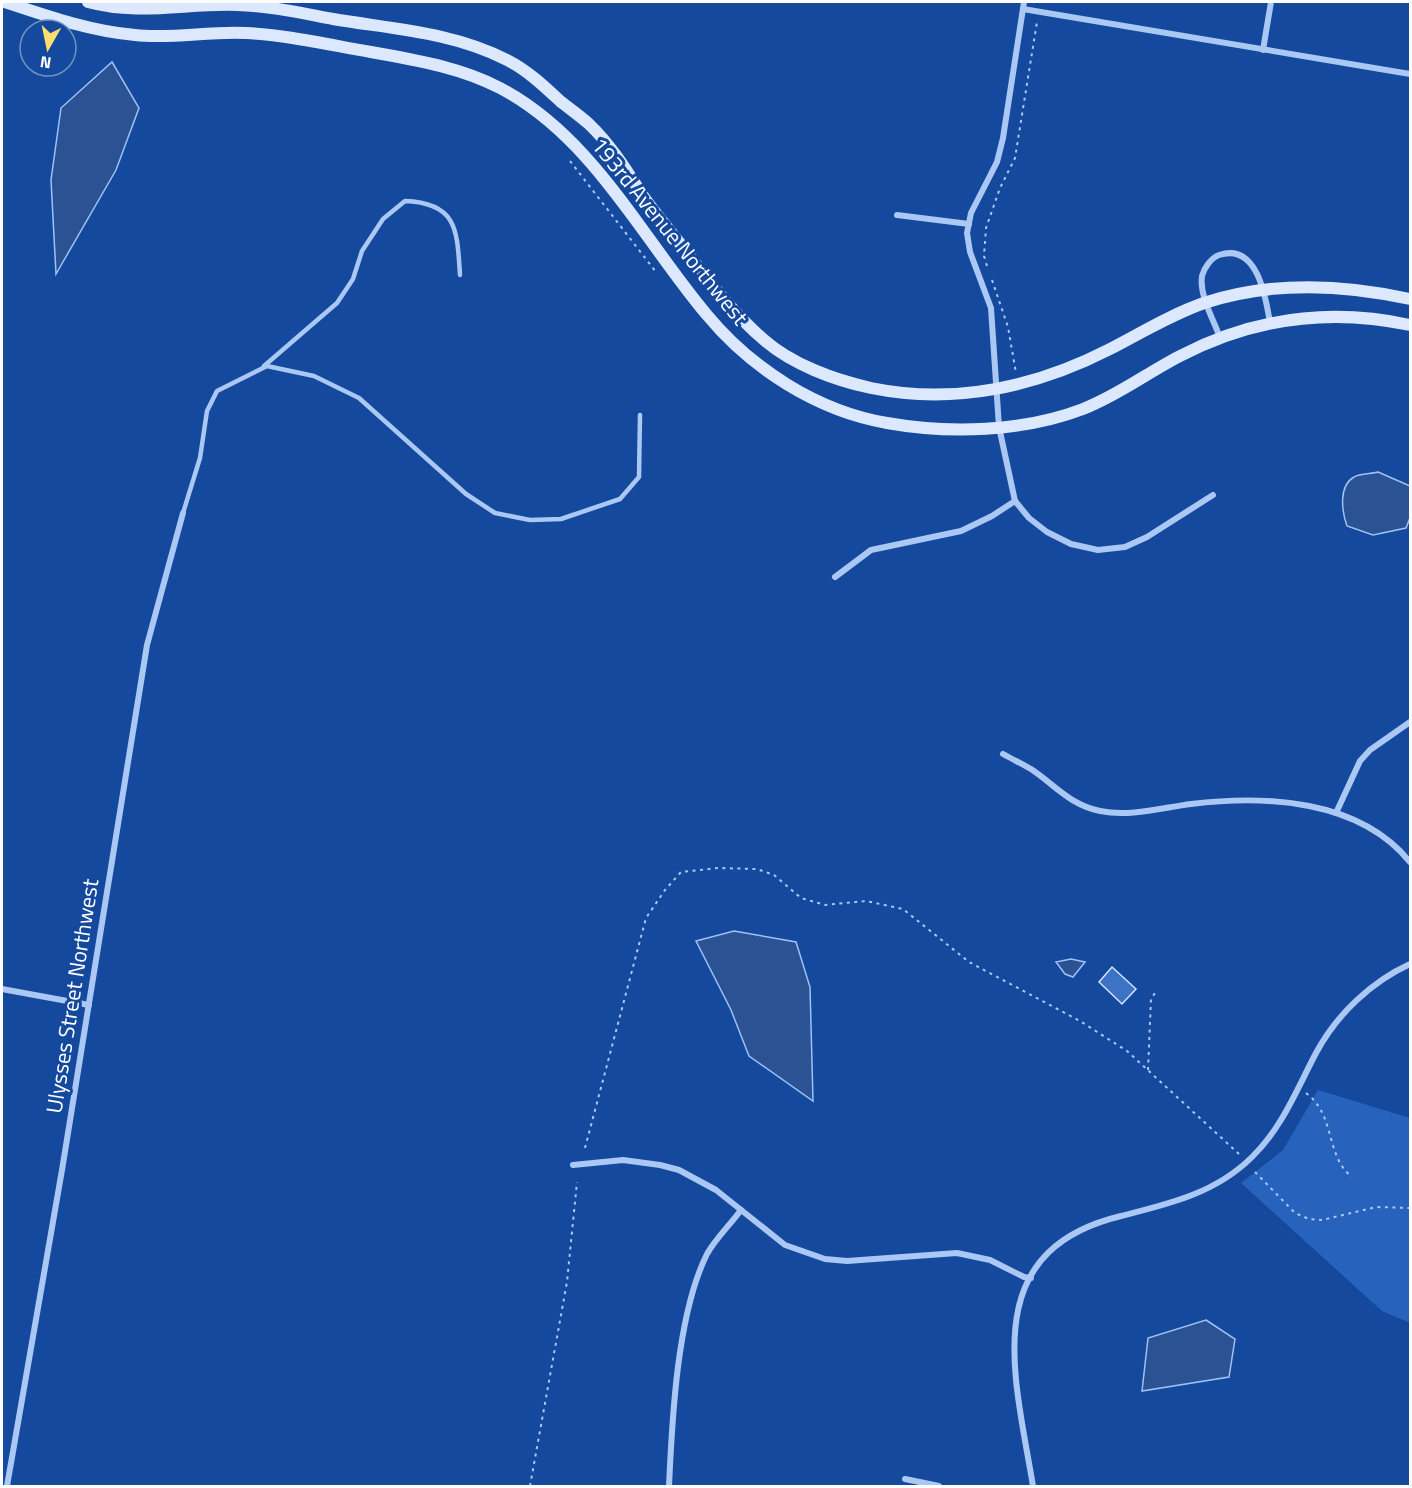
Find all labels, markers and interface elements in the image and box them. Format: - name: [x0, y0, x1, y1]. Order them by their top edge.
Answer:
- north arrow: [18, 18, 78, 78]
- text: N: [38, 50, 53, 76]
- street label: 193rd Avenue Northwest: [583, 130, 757, 333]
- street label: Ulysses Street Northwest: [37, 876, 107, 1116]

